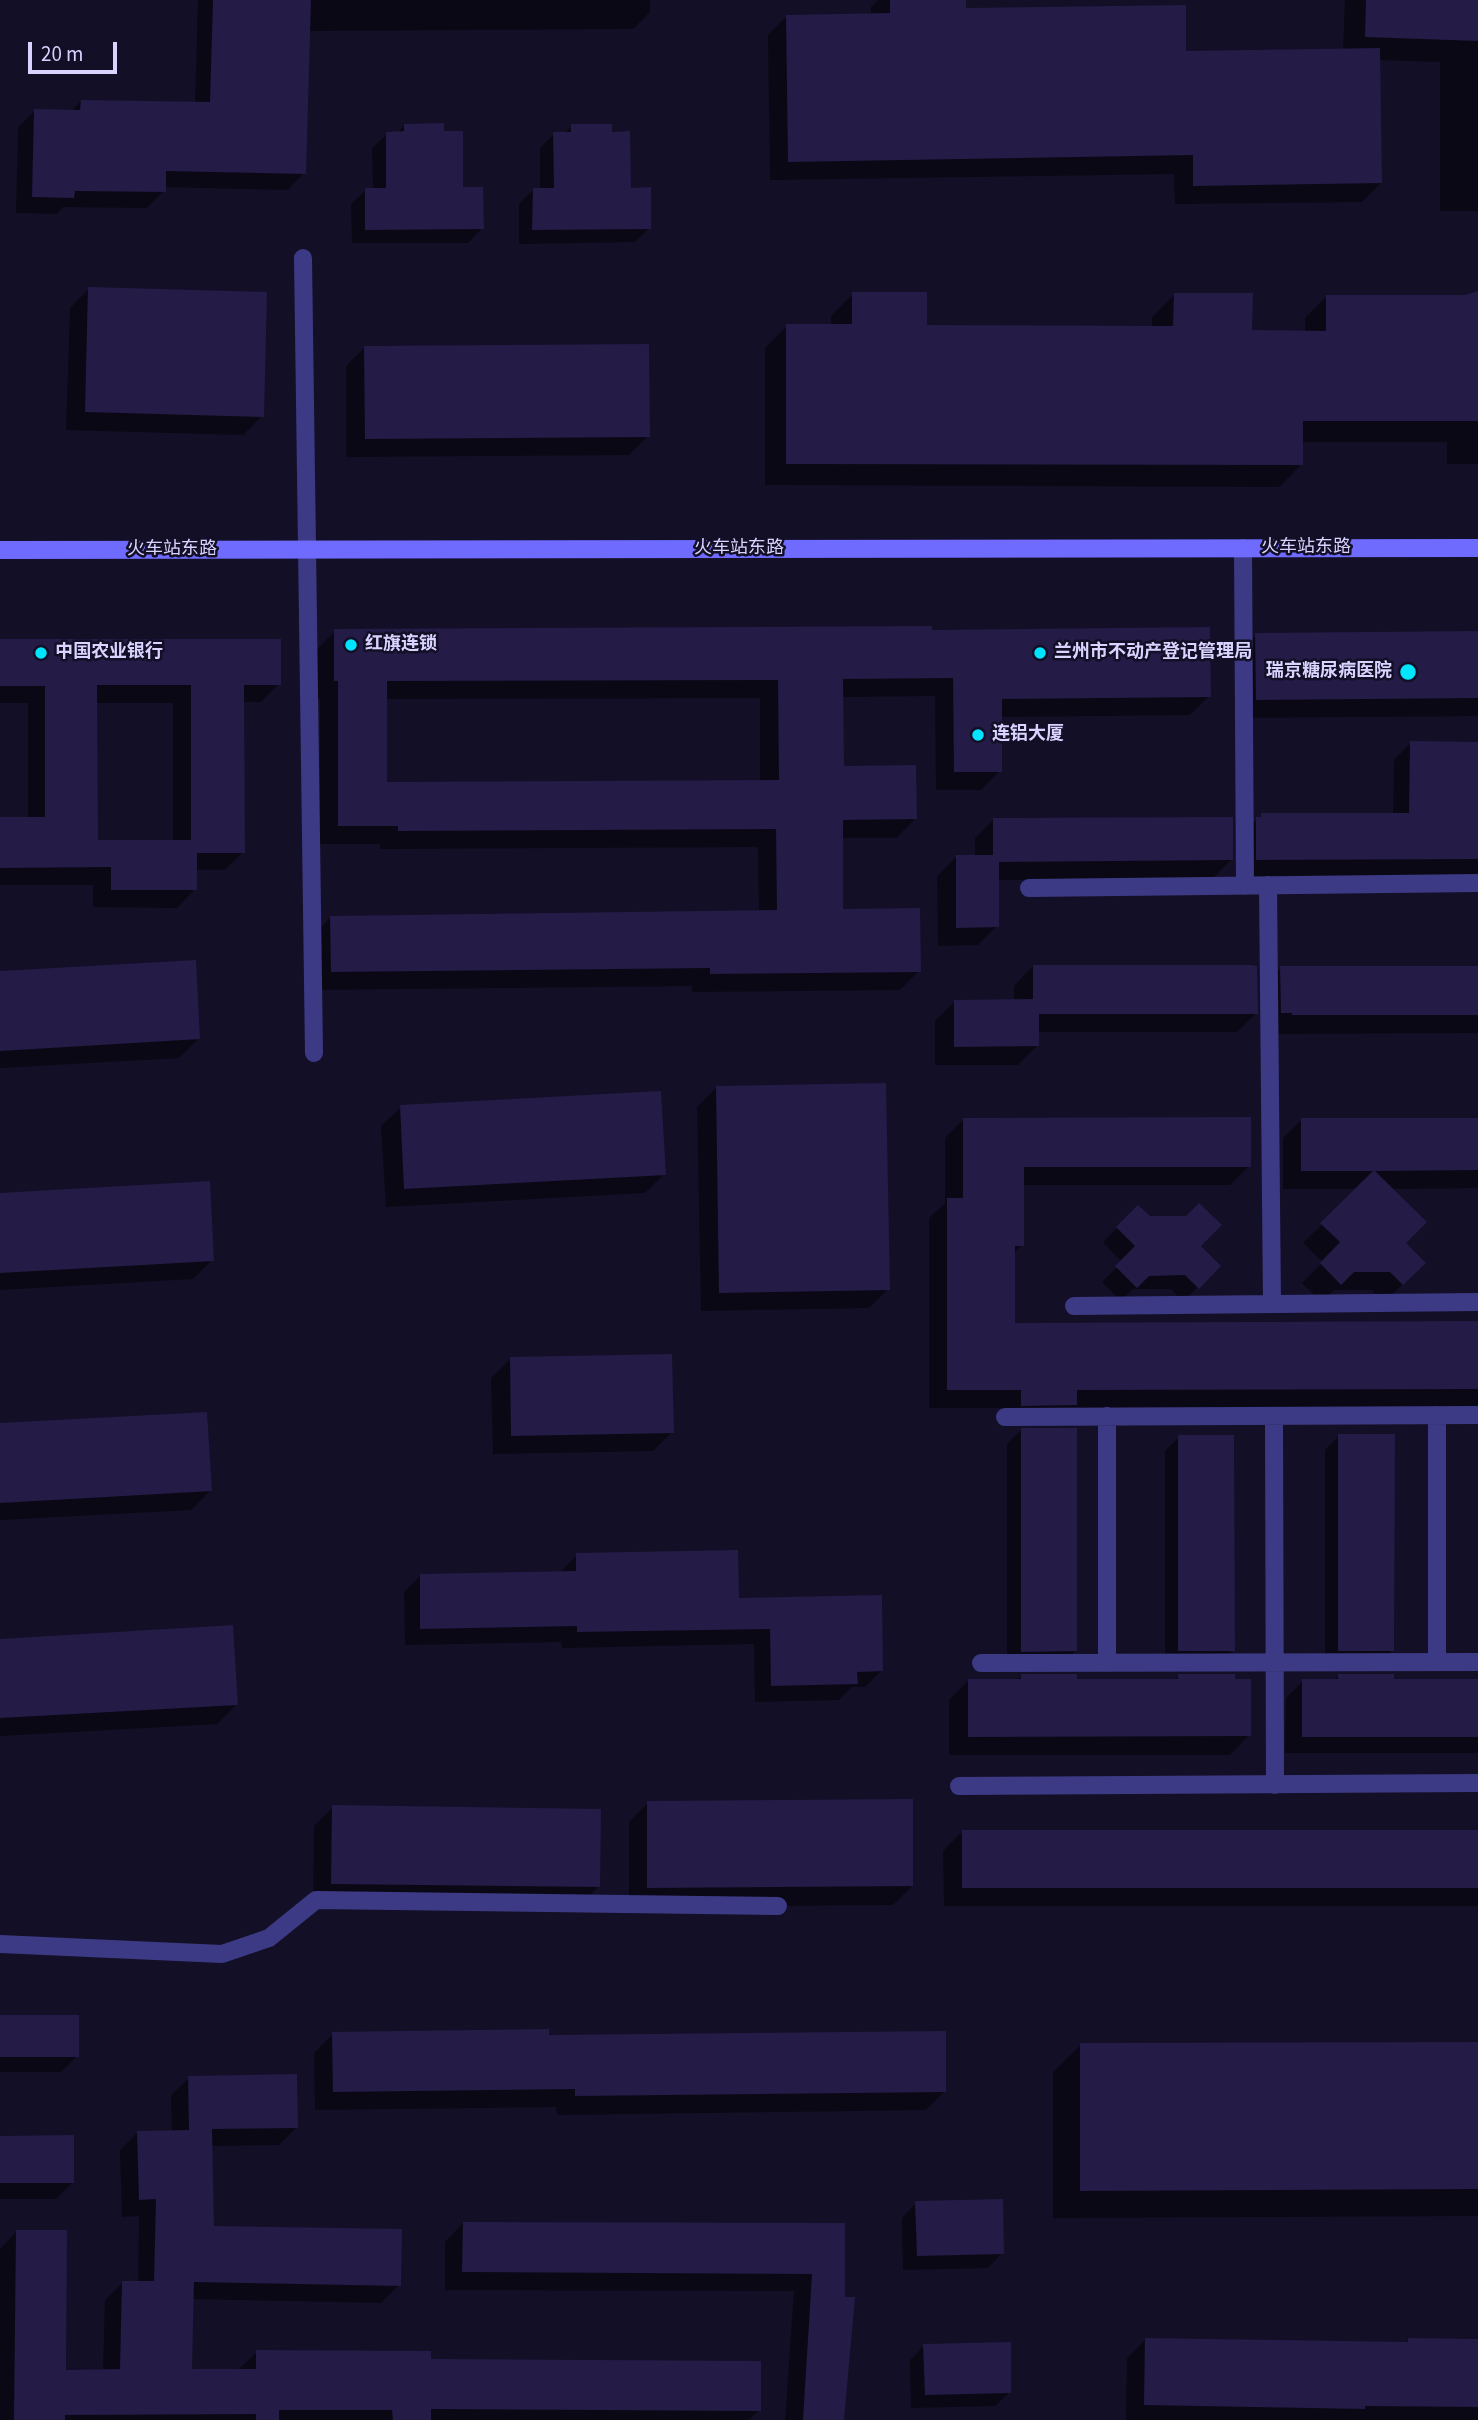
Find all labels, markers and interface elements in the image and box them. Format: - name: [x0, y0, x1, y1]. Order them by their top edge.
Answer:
- scale bar: [32, 28, 121, 72]
- text: 20 m: [41, 39, 83, 69]
- street label: 火车站东路: [1261, 537, 1351, 559]
- street label: 火车站东路: [694, 538, 784, 560]
- street label: 火车站东路: [127, 539, 217, 561]
- place label: 红旗连锁: [365, 634, 437, 656]
- marker: 红旗连锁: [343, 637, 359, 653]
- place label: 中国农业银行: [55, 642, 163, 664]
- place label: 兰州市不动产登记管理局: [1054, 642, 1252, 664]
- marker: 中国农业银行: [33, 645, 49, 661]
- marker: 兰州市不动产登记管理局: [1032, 645, 1048, 661]
- place label: 瑞京糖尿病医院: [1266, 661, 1392, 683]
- marker: 瑞京糖尿病医院: [1398, 662, 1418, 682]
- place label: 连铝大厦: [992, 724, 1064, 746]
- marker: 连铝大厦: [970, 727, 986, 743]

